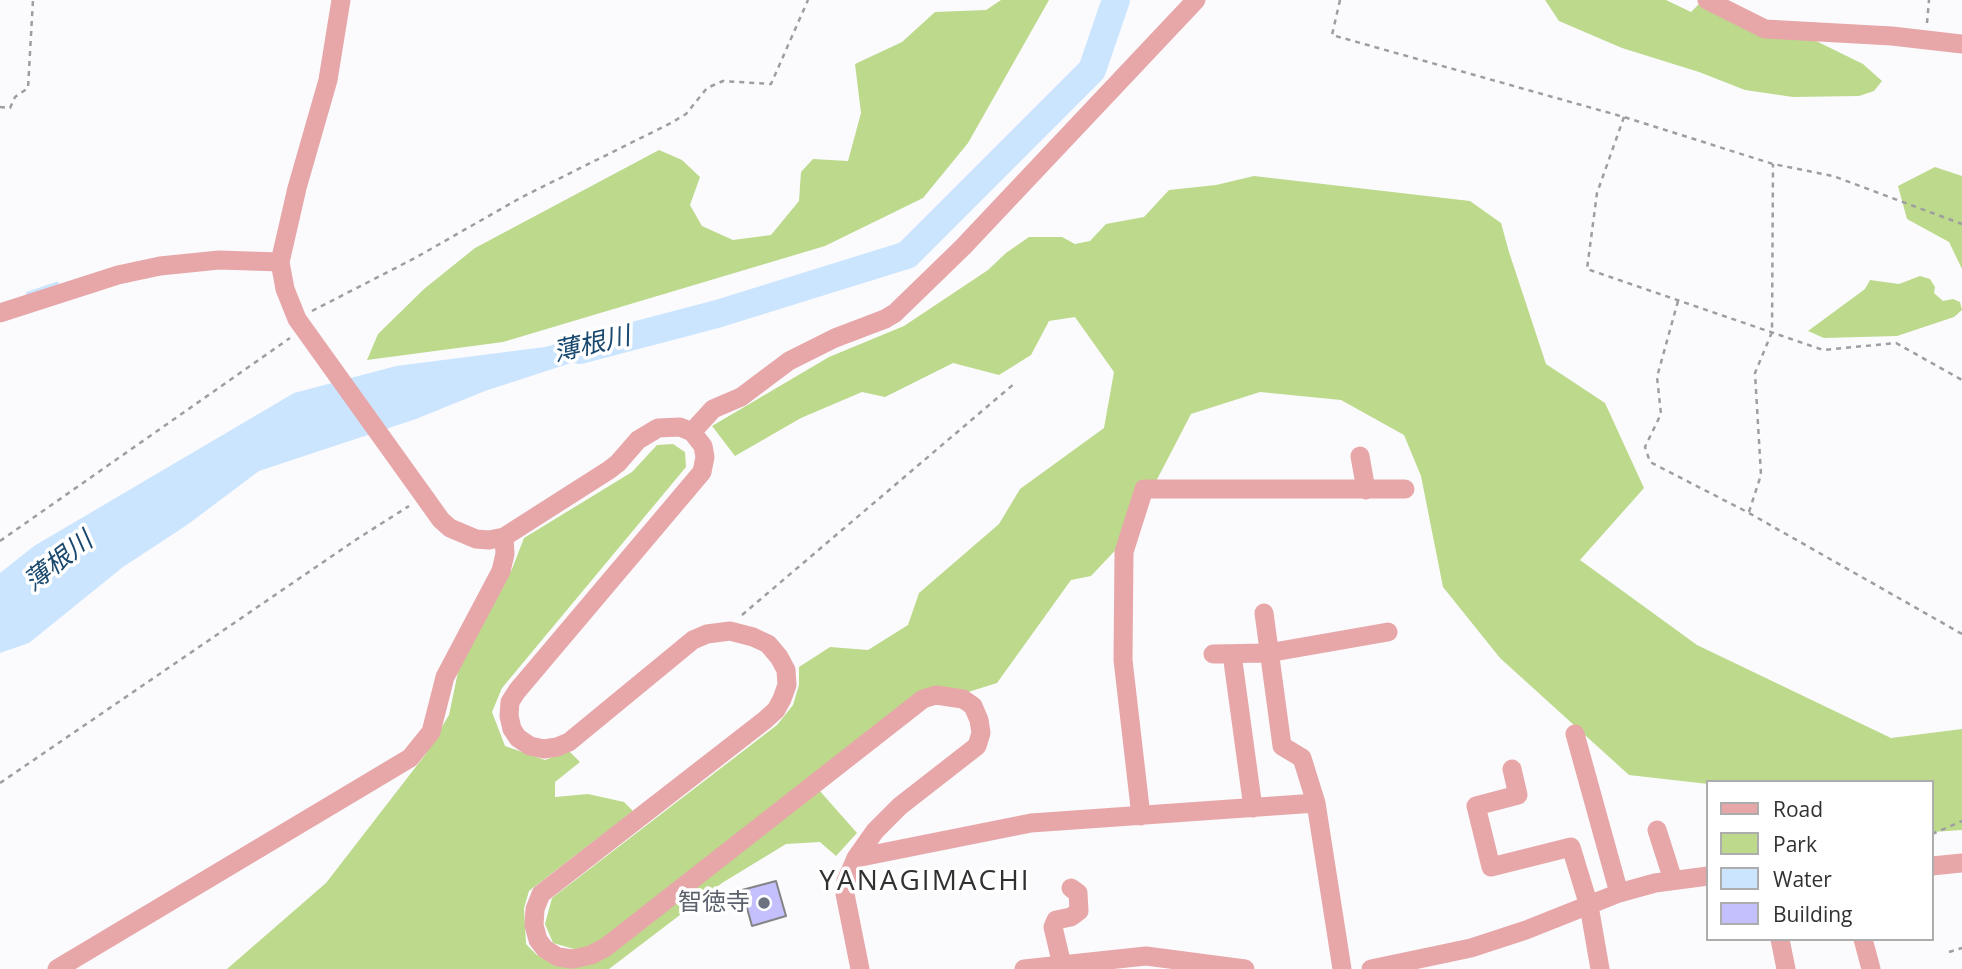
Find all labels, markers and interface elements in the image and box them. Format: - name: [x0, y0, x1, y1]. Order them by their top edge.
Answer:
- water label: 薄根川: [550, 321, 634, 369]
- water label: 薄根川: [19, 526, 99, 598]
- legend: [1706, 780, 1934, 941]
- text: Road: [1773, 795, 1823, 823]
- text: Park: [1773, 830, 1817, 858]
- district label: YANAGIMACHI: [821, 865, 1029, 899]
- text: Water: [1773, 865, 1832, 893]
- place label: 智徳寺: [678, 889, 750, 917]
- marker: 智徳寺: [756, 895, 772, 911]
- text: Building: [1773, 900, 1852, 928]

